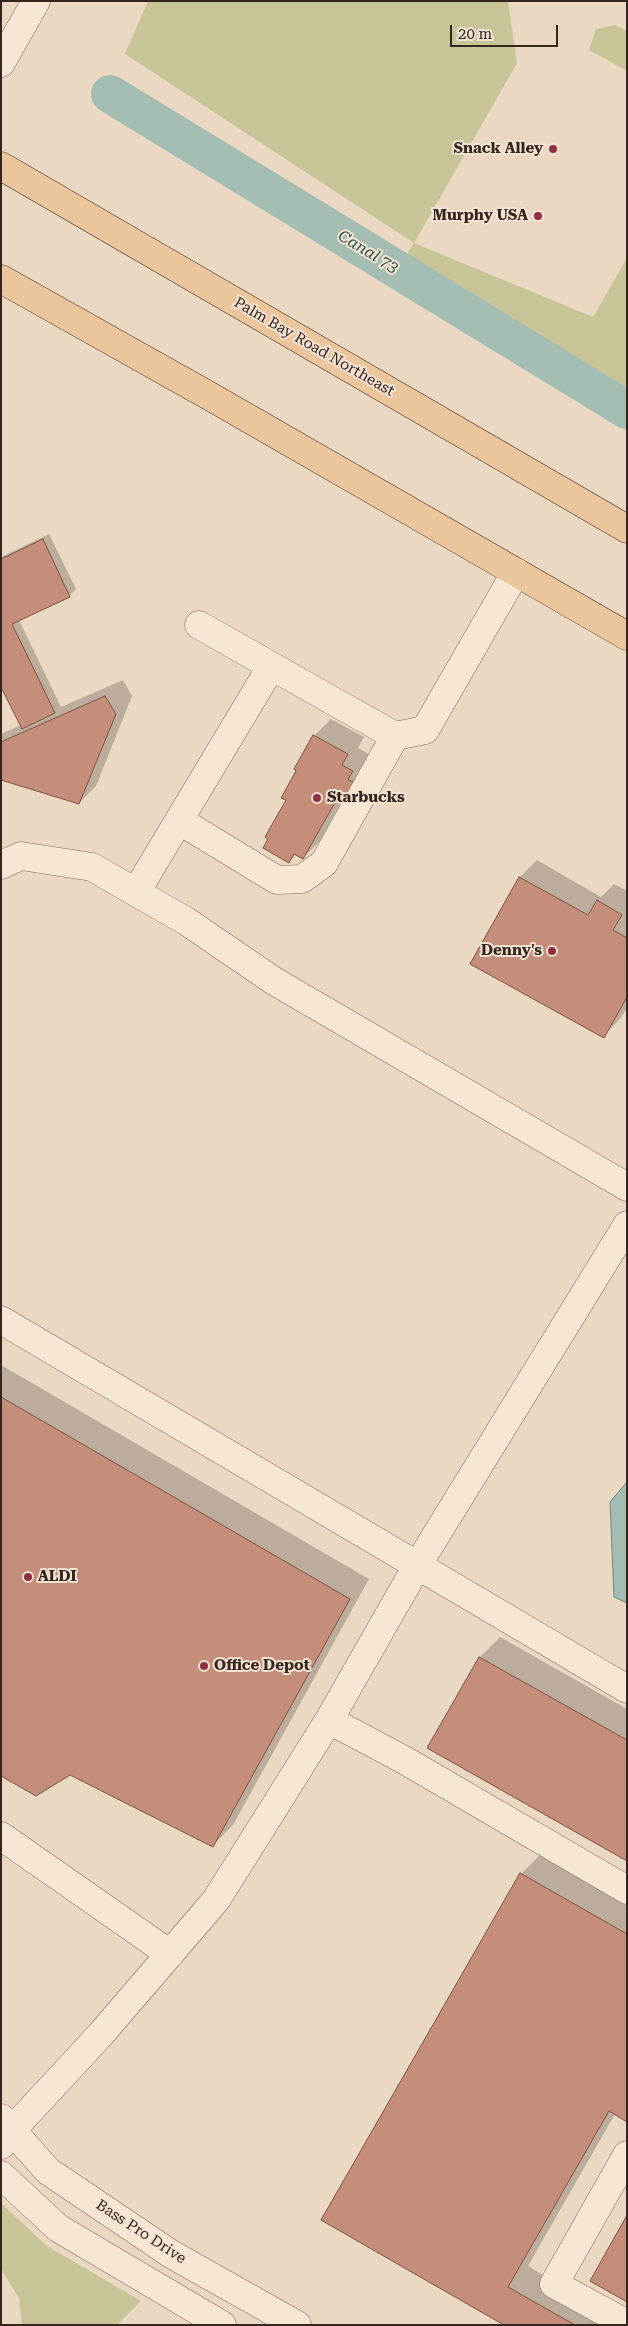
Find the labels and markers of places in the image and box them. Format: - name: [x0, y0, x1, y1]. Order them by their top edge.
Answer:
- place label: Snack Alley: [454, 140, 543, 158]
- marker: Snack Alley: [547, 143, 559, 155]
- place label: Murphy USA: [433, 207, 528, 225]
- marker: Murphy USA: [532, 210, 544, 222]
- place label: Starbucks: [327, 789, 405, 807]
- marker: Starbucks: [311, 792, 323, 804]
- place label: Denny's: [481, 942, 542, 960]
- marker: Denny's: [546, 945, 558, 957]
- place label: ALDI: [38, 1568, 76, 1586]
- marker: ALDI: [22, 1571, 34, 1583]
- place label: Office Depot: [214, 1657, 310, 1675]
- marker: Office Depot: [198, 1660, 210, 1672]

